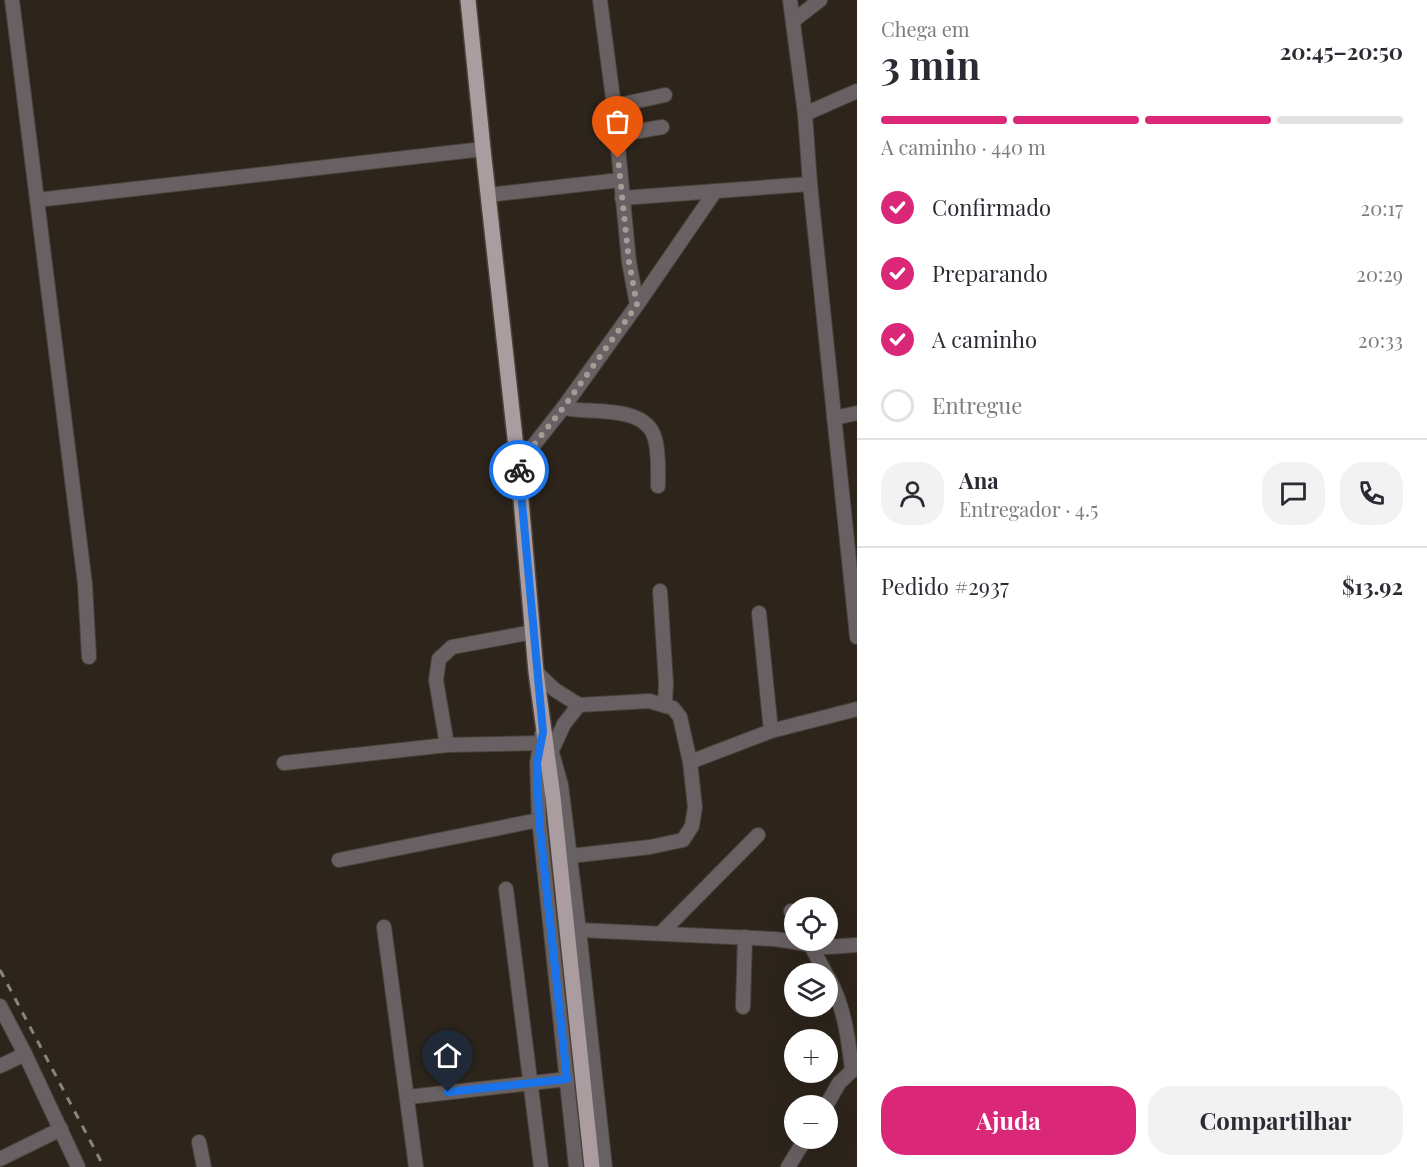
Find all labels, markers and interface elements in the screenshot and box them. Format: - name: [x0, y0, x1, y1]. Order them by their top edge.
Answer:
- text: Chega em: [881, 15, 970, 42]
- text: 20:45–20:50: [1280, 36, 1403, 66]
- text: 3 min: [881, 38, 980, 90]
- pin: [592, 96, 643, 158]
- icon: bag: [601, 105, 634, 138]
- text: A caminho · 440 m: [881, 133, 1046, 160]
- icon: check: [881, 191, 914, 224]
- text: Confirmado: [932, 192, 1051, 222]
- text: 20:17: [1361, 194, 1403, 221]
- icon: check: [881, 257, 914, 290]
- text: Preparando: [932, 258, 1048, 288]
- text: 20:29: [1356, 260, 1403, 287]
- icon: check: [881, 323, 914, 356]
- text: A caminho: [932, 324, 1037, 354]
- text: 20:33: [1358, 326, 1403, 353]
- text: Entregue: [932, 390, 1022, 420]
- courier: [489, 440, 549, 500]
- icon: bike: [503, 454, 536, 487]
- button: person: [881, 462, 944, 525]
- button: chat: [1262, 462, 1325, 525]
- button: phone: [1340, 462, 1403, 525]
- text: Ana: [959, 465, 999, 495]
- text: Entregador · 4.5: [959, 495, 1098, 522]
- text: Pedido #2937: [881, 571, 1009, 601]
- text: $13.92: [1342, 571, 1403, 601]
- map controls: [784, 897, 838, 1149]
- button: locate: [784, 897, 838, 951]
- button: layers: [784, 963, 838, 1017]
- button: +: [784, 1029, 838, 1083]
- pin: [422, 1030, 473, 1092]
- icon: home: [431, 1039, 464, 1072]
- button: Ajuda: [881, 1086, 1136, 1155]
- button: Compartilhar: [1148, 1086, 1403, 1155]
- button: −: [784, 1095, 838, 1149]

